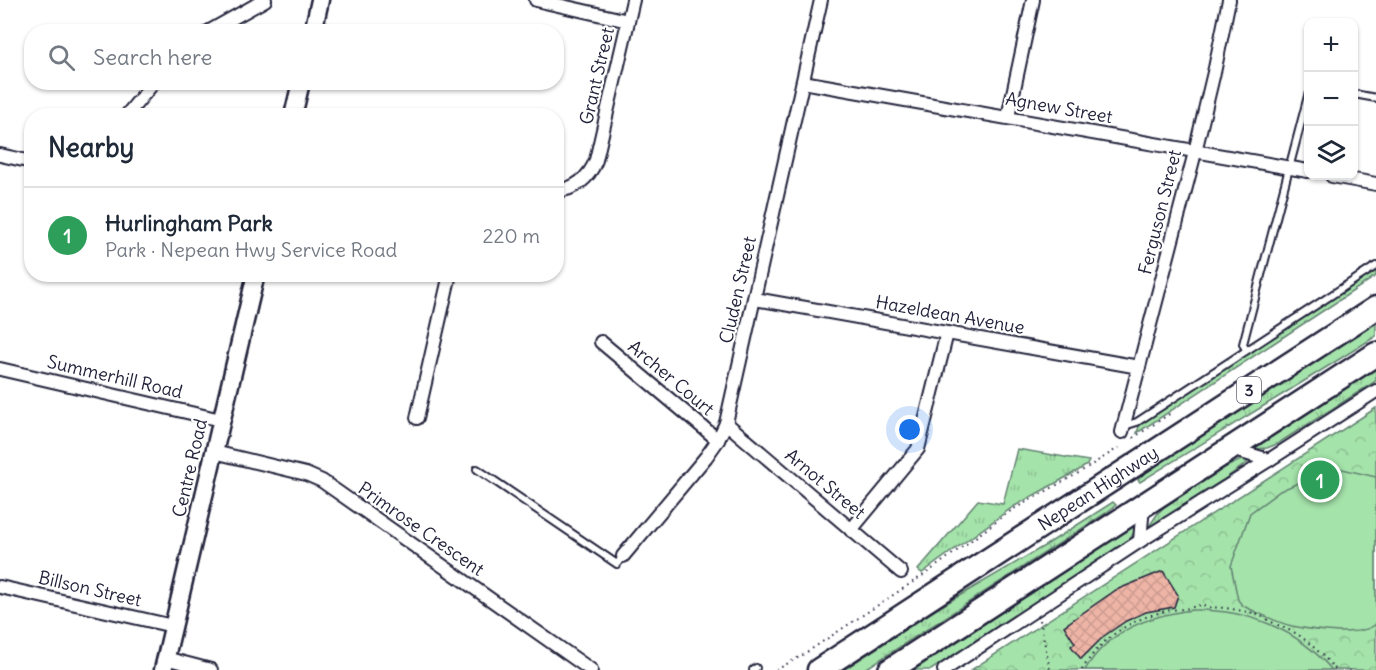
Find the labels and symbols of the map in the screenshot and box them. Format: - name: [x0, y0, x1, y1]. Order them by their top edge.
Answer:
- street label: Grant Street: [574, 25, 619, 127]
- street label: Agnew Street: [1004, 87, 1114, 128]
- street label: Ferguson Street: [1133, 147, 1186, 277]
- street label: Cluden Street: [714, 234, 761, 346]
- street label: Hazeldean Avenue: [874, 290, 1026, 339]
- street label: Archer Court: [624, 335, 719, 420]
- street label: Summerhill Road: [45, 350, 185, 403]
- road number: 3: [1237, 377, 1261, 403]
- your location: [895, 415, 924, 444]
- street label: Centre Road: [167, 416, 212, 519]
- street label: Nepean Highway: [1033, 441, 1162, 536]
- street label: Arnot Street: [781, 443, 870, 524]
- pin: 1: [1300, 458, 1340, 502]
- street label: Primrose Crescent: [354, 477, 489, 581]
- street label: Billson Street: [36, 566, 144, 612]

